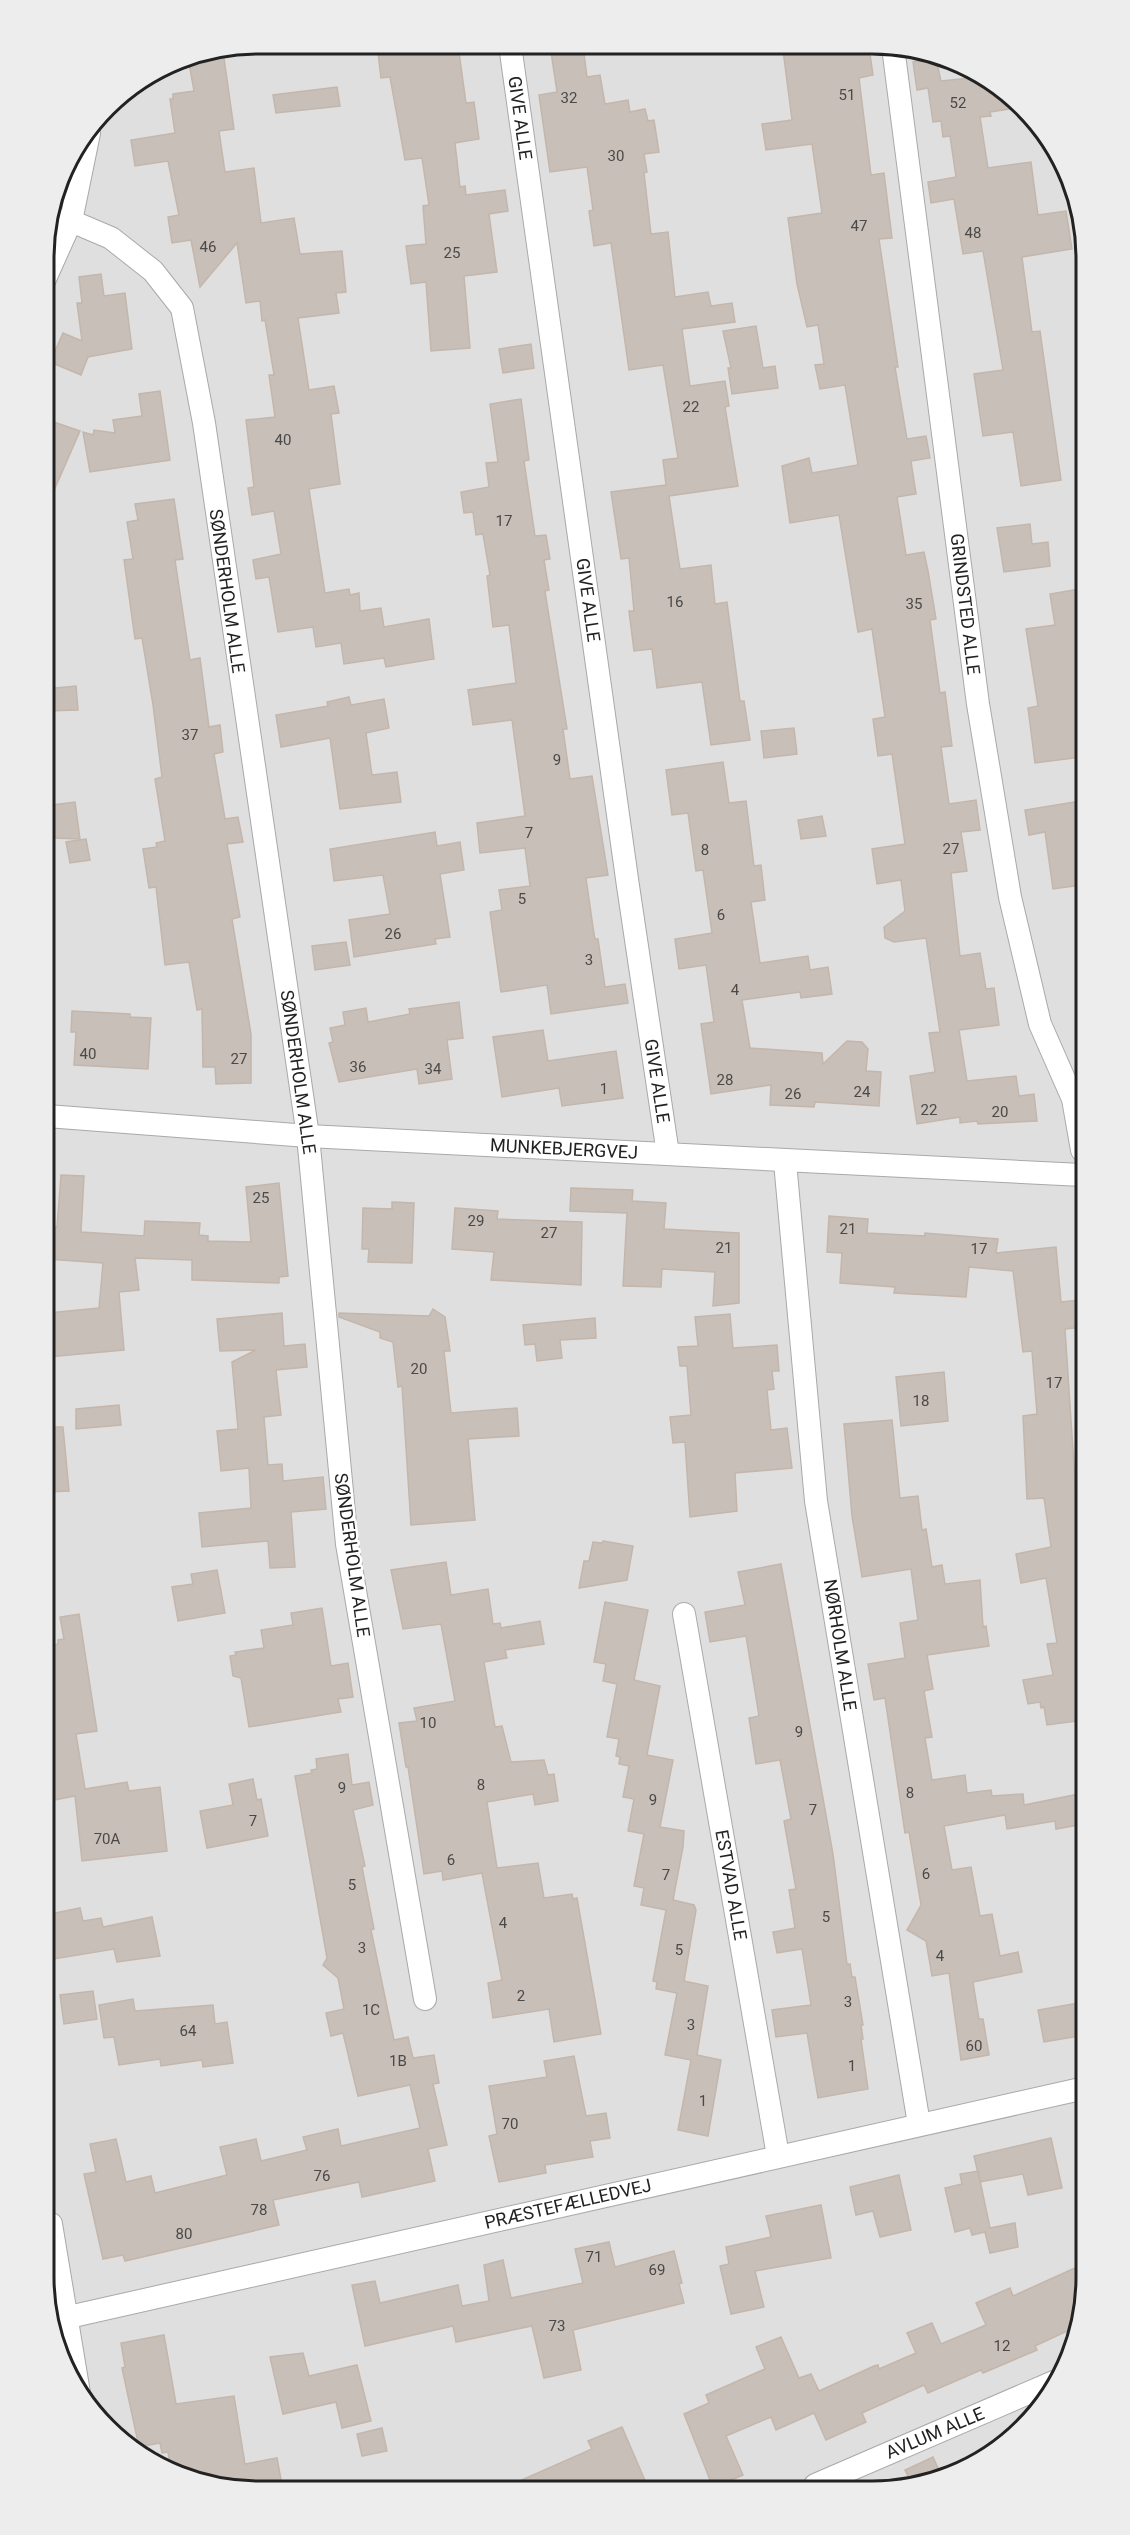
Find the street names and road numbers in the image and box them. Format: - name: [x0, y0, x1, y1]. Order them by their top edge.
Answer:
- street label: GIVE ALLE: [504, 75, 537, 161]
- street label: SØNDERHOLM ALLE: [206, 508, 249, 674]
- street label: GRINDSTED ALLE: [946, 532, 985, 676]
- street label: GIVE ALLE: [572, 557, 605, 643]
- street label: SØNDERHOLM ALLE: [277, 989, 320, 1155]
- street label: GIVE ALLE: [640, 1037, 674, 1124]
- street label: MUNKEBJERGVEJ: [490, 1134, 639, 1163]
- street label: SØNDERHOLM ALLE: [331, 1472, 374, 1638]
- street label: NØRHOLM ALLE: [820, 1578, 861, 1712]
- street label: ESTVAD ALLE: [711, 1828, 752, 1942]
- street label: PRÆSTEFÆLLEDVEJ: [482, 2174, 653, 2233]
- street label: AVLUM ALLE: [882, 2402, 987, 2463]

